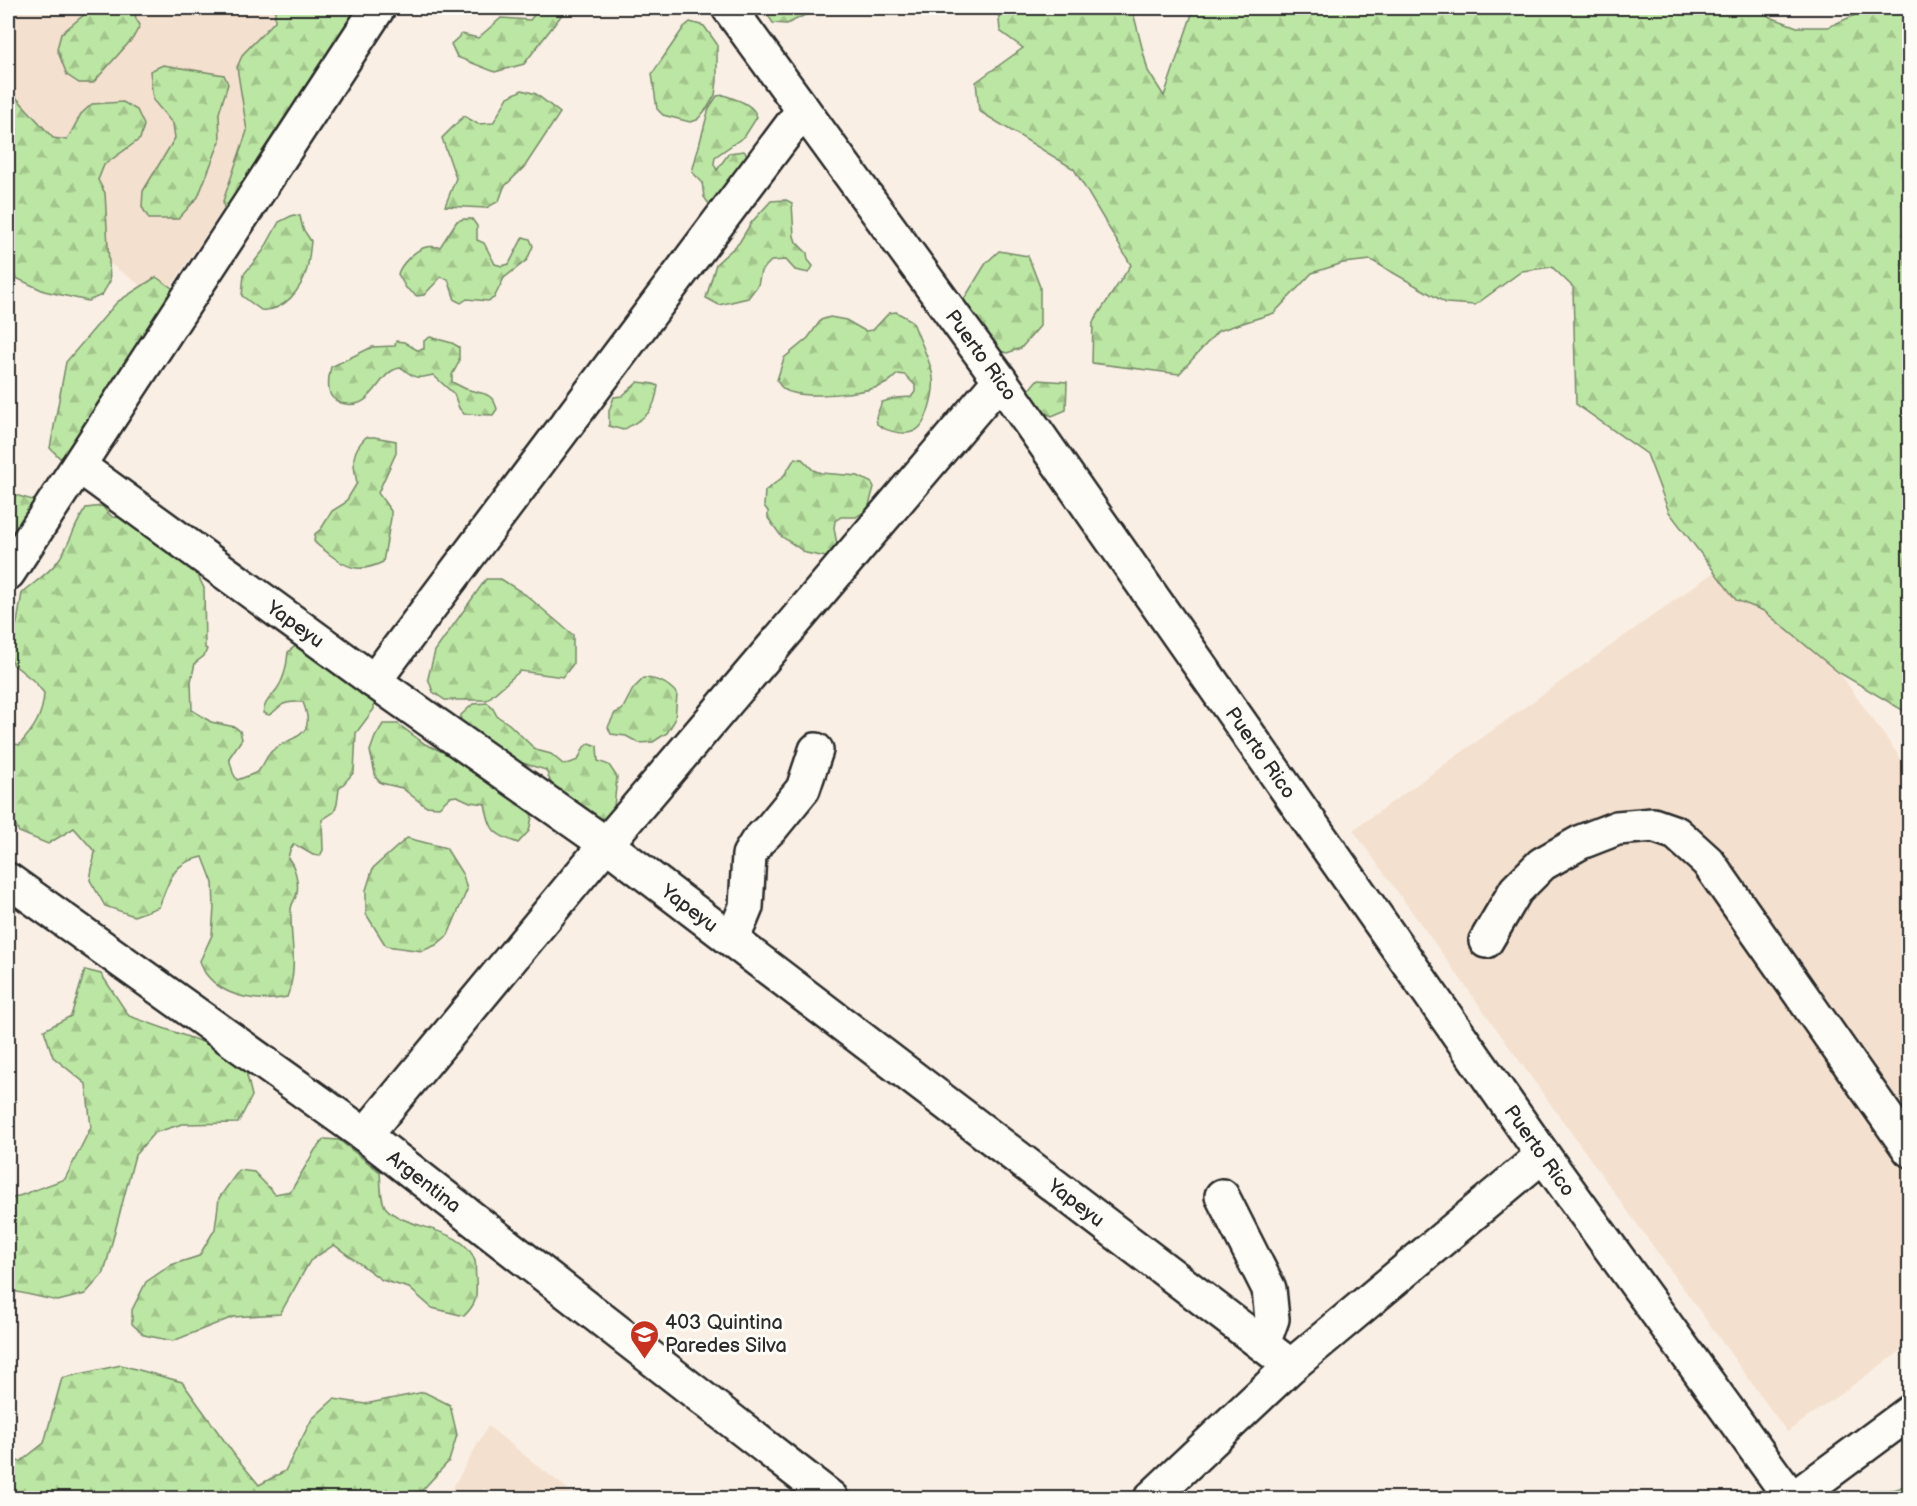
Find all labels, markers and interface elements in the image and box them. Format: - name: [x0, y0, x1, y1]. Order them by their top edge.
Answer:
- street label: Puerto Rico: [940, 305, 1022, 405]
- street label: Yapeyu: [261, 595, 328, 653]
- street label: Puerto Rico: [1220, 703, 1300, 803]
- street label: Yapeyu: [655, 879, 722, 938]
- street label: Puerto Rico: [1499, 1101, 1580, 1201]
- street label: Argentina: [382, 1146, 466, 1218]
- street label: Yapeyu: [1042, 1173, 1109, 1232]
- place label: 403 Quintina Paredes Silva: [665, 1311, 787, 1358]
- school or university icon: 403 Quintina Paredes Silva: [628, 1318, 660, 1360]

